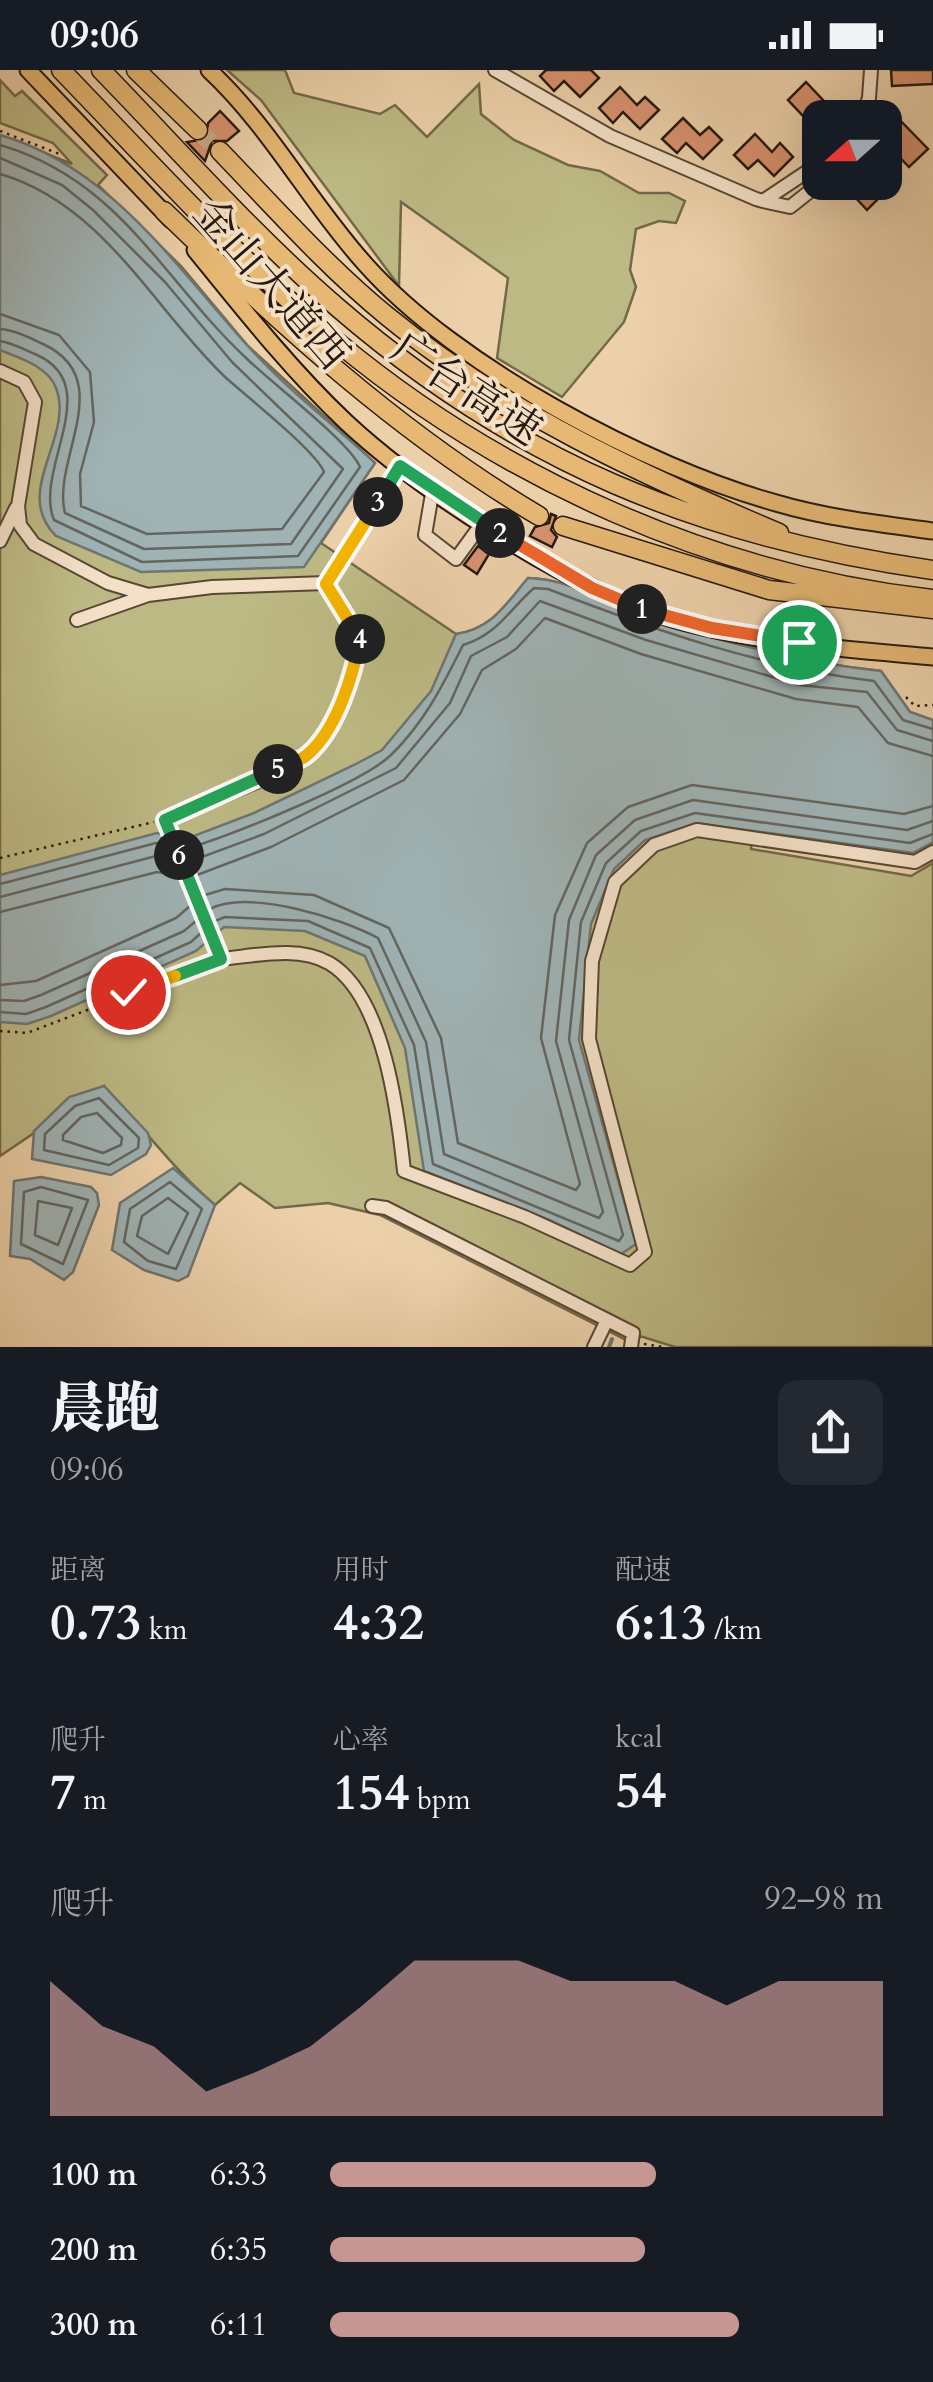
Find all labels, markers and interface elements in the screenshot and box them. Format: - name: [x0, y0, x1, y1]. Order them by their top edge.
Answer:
- text: 09:06: [50, 9, 139, 61]
- north arrow: [802, 100, 902, 200]
- map controls: [802, 100, 902, 200]
- street label: 金山大道西: [180, 186, 361, 382]
- street label: 广台高速: [380, 320, 552, 459]
- pin: 3: [353, 477, 403, 527]
- text: 3: [371, 483, 385, 521]
- pin: 2: [475, 508, 525, 558]
- text: 2: [493, 514, 507, 552]
- pin: 1: [617, 584, 667, 634]
- text: 1: [635, 590, 649, 628]
- pin: [757, 600, 842, 685]
- pin: 4: [335, 614, 385, 664]
- icon: arrive: [772, 615, 827, 670]
- text: 4: [353, 620, 367, 658]
- pin: 5: [253, 744, 303, 794]
- text: 5: [271, 750, 285, 788]
- pin: 6: [154, 830, 204, 880]
- text: 6: [172, 836, 186, 874]
- pin: [86, 950, 171, 1035]
- icon: check: [101, 965, 156, 1020]
- text: 晨跑: [50, 1373, 160, 1447]
- button: share: [778, 1380, 883, 1485]
- text: 09:06: [50, 1448, 124, 1492]
- text: 距离: [50, 1551, 106, 1589]
- text: 用时: [333, 1551, 389, 1589]
- text: 配速: [615, 1551, 671, 1589]
- text: 0.73: [50, 1589, 141, 1657]
- text: 4:32: [333, 1589, 424, 1657]
- text: 6:13: [615, 1589, 707, 1657]
- text: km: [141, 1611, 188, 1649]
- text: /km: [707, 1611, 762, 1649]
- text: kcal: [615, 1719, 662, 1757]
- text: 爬升: [50, 1721, 106, 1759]
- text: 心率: [333, 1721, 389, 1759]
- text: 54: [615, 1757, 667, 1825]
- text: 7: [50, 1759, 76, 1827]
- text: 154: [333, 1759, 410, 1827]
- text: m: [76, 1781, 107, 1819]
- text: bpm: [410, 1781, 471, 1819]
- text: 92–98 m: [764, 1877, 883, 1921]
- text: 爬升: [50, 1882, 114, 1926]
- text: 100 m: [50, 2153, 137, 2197]
- text: 6:33: [210, 2153, 267, 2197]
- text: 200 m: [50, 2228, 137, 2272]
- text: 6:35: [210, 2228, 267, 2272]
- text: 300 m: [50, 2303, 137, 2347]
- text: 6:11: [210, 2303, 267, 2347]

